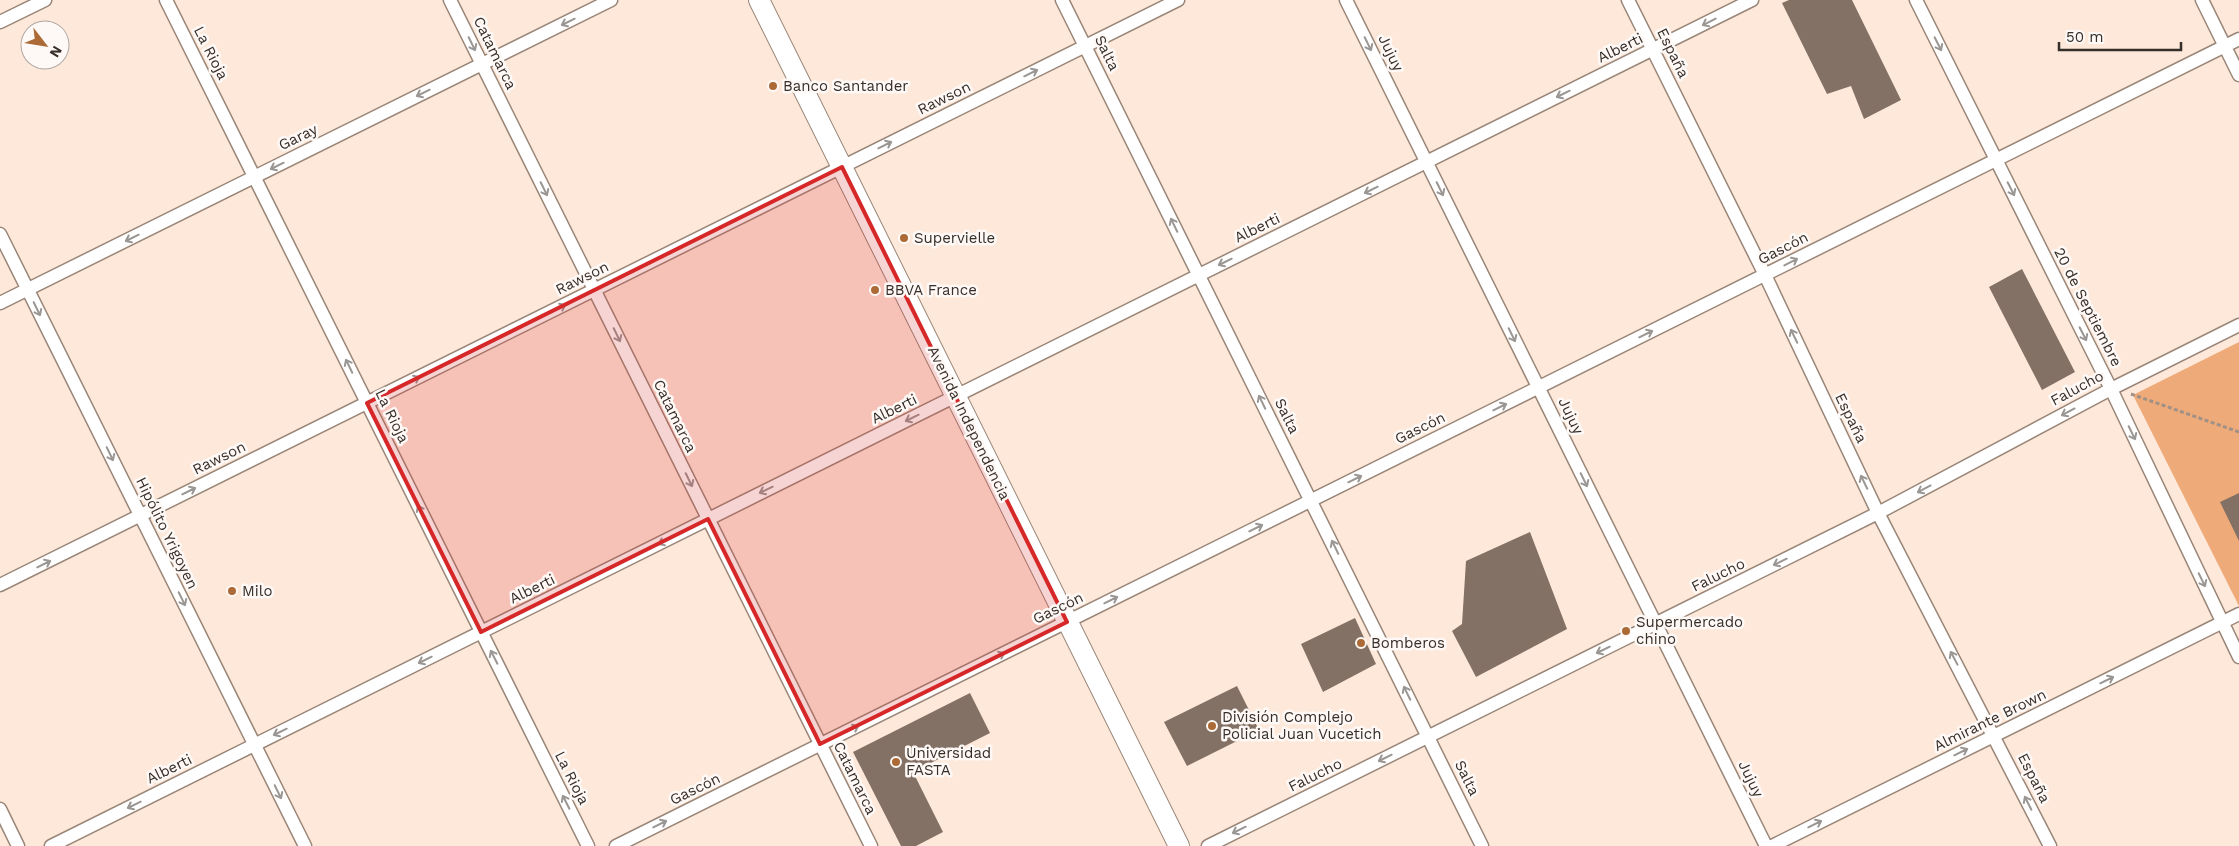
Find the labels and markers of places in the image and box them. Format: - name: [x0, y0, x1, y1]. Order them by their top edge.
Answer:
- place label: Banco Santander: [783, 77, 908, 95]
- marker: Banco Santander: [767, 80, 779, 92]
- place label: Supervielle: [914, 229, 995, 247]
- marker: Supervielle: [898, 232, 910, 244]
- place label: BBVA France: [885, 281, 977, 299]
- marker: BBVA France: [869, 284, 881, 296]
- place label: Milo: [242, 582, 272, 600]
- marker: Milo: [226, 585, 238, 597]
- place label: Supermercado chino: [1636, 613, 1743, 648]
- marker: Supermercado chino: [1620, 625, 1632, 637]
- place label: Bomberos: [1371, 634, 1445, 652]
- marker: Bomberos: [1355, 637, 1367, 649]
- place label: División Complejo Policial Juan Vucetich: [1222, 708, 1382, 743]
- marker: División Complejo Policial Juan Vucetich: [1206, 720, 1218, 732]
- place label: Universidad FASTA: [906, 744, 991, 779]
- marker: Universidad FASTA: [890, 756, 902, 768]

